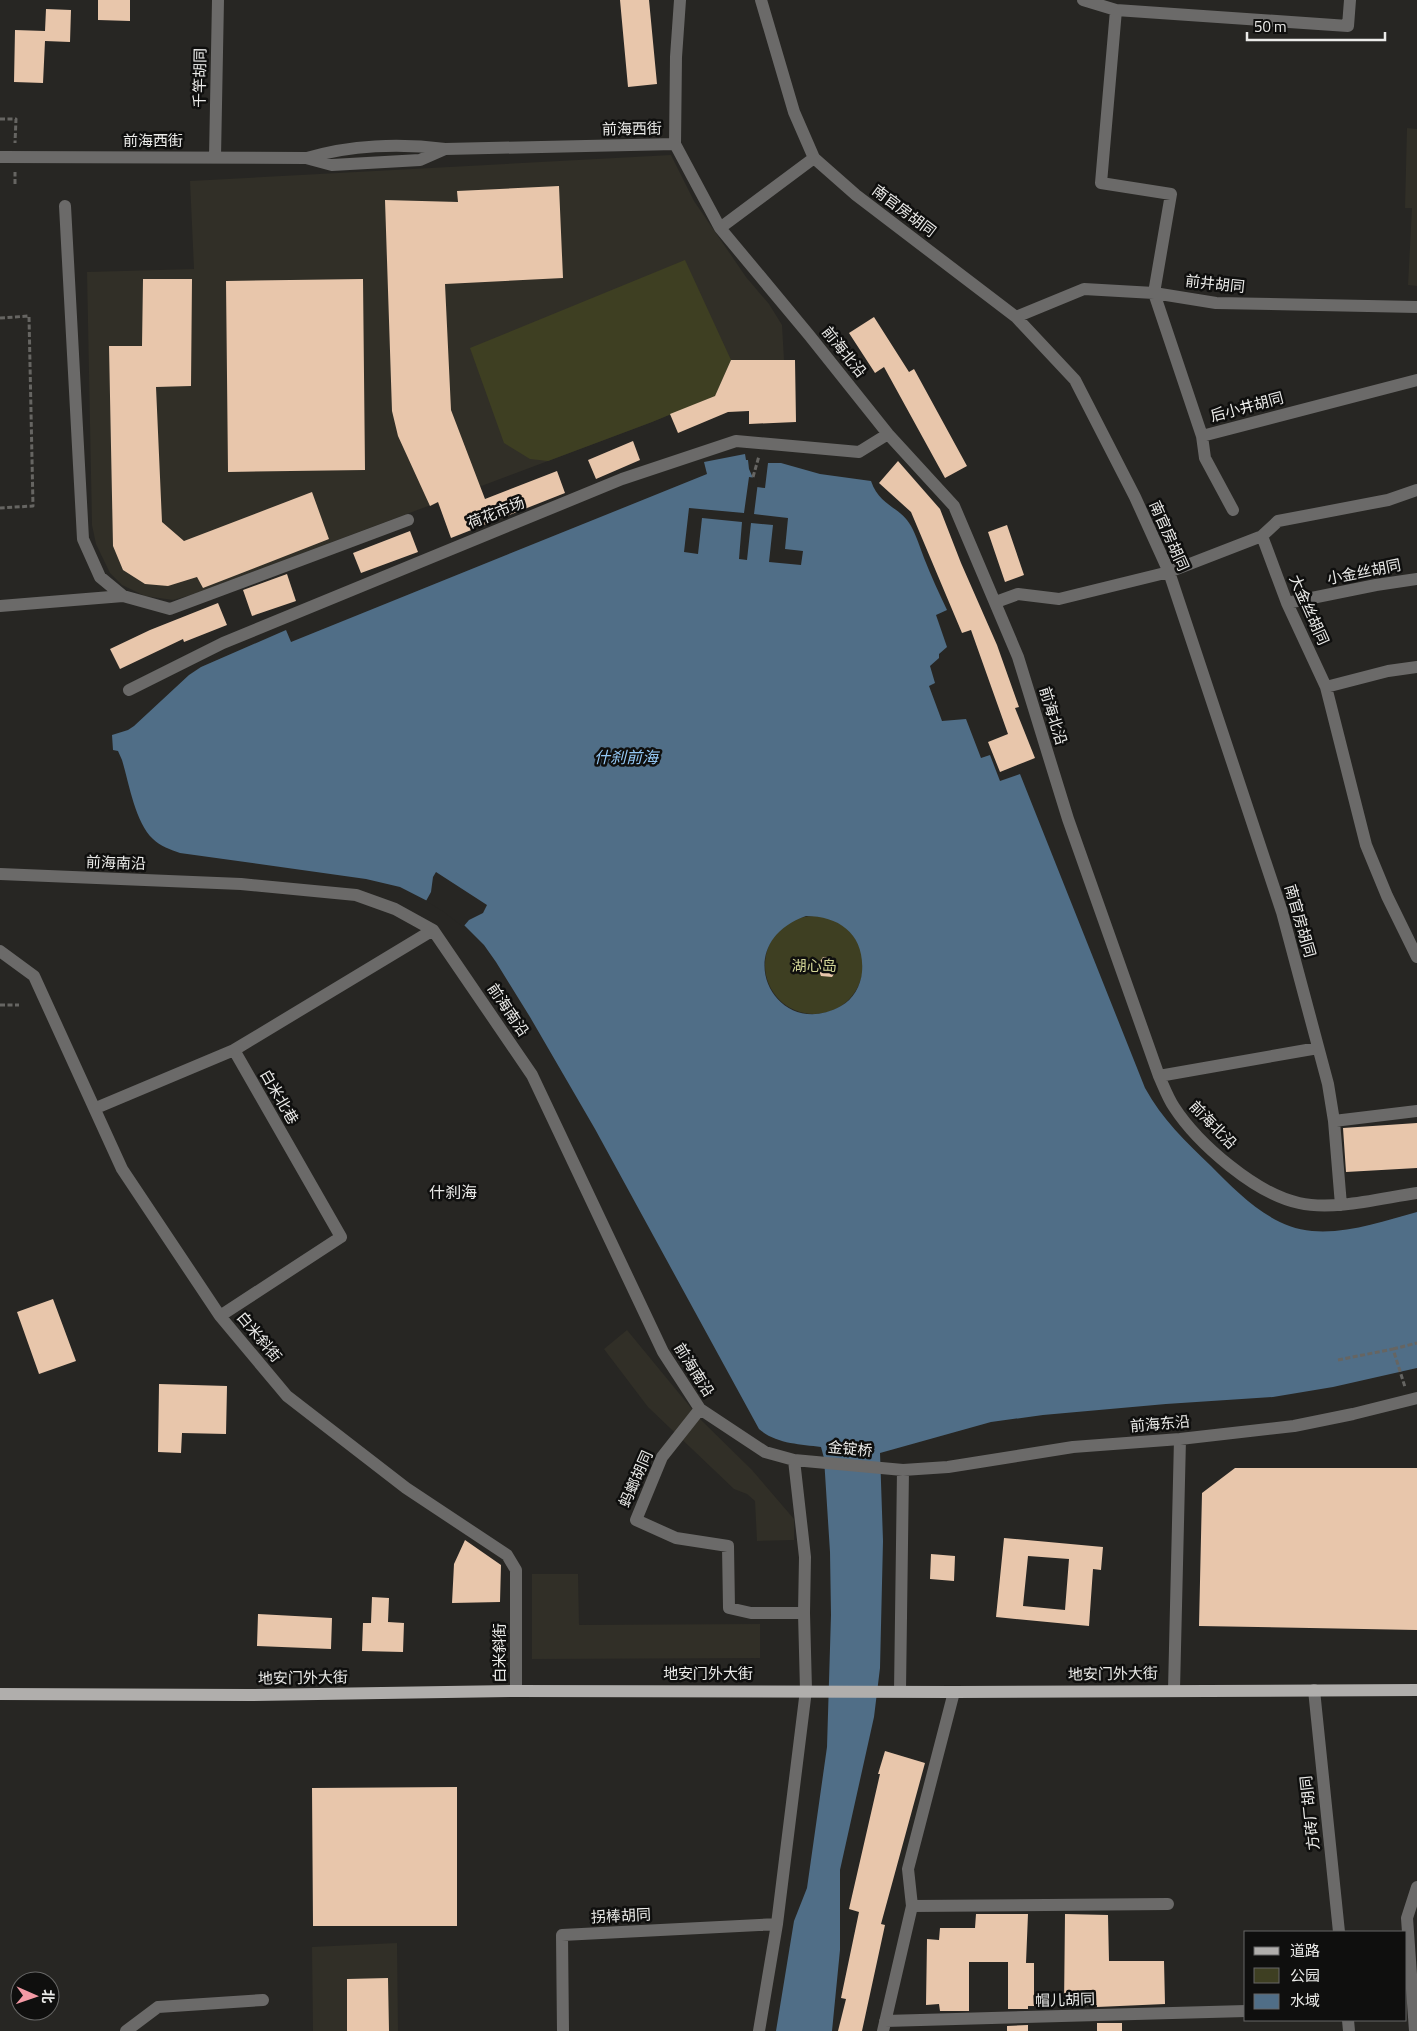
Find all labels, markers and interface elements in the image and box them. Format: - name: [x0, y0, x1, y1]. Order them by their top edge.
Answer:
- scale bar: [1247, 10, 1384, 42]
- text: 50 m: [1254, 15, 1287, 38]
- street label: 千竿胡同: [187, 48, 212, 108]
- street label: 前海西街: [602, 116, 662, 141]
- street label: 前海西街: [123, 129, 183, 152]
- street label: 南官房胡同: [867, 179, 941, 242]
- street label: 前井胡同: [1184, 269, 1246, 298]
- street label: 前海北沿: [817, 321, 872, 382]
- street label: 后小井胡同: [1208, 386, 1286, 427]
- street label: 荷花市场: [464, 491, 528, 534]
- street label: 南官房胡同: [1144, 497, 1195, 575]
- street label: 小金丝胡同: [1325, 553, 1403, 590]
- street label: 大金丝胡同: [1284, 571, 1335, 649]
- street label: 前海北沿: [1034, 684, 1073, 748]
- water label: 什刹前海: [594, 745, 660, 769]
- street label: 前海南沿: [86, 850, 146, 875]
- street label: 南官房胡同: [1279, 882, 1322, 960]
- park label: 湖心岛: [791, 954, 837, 977]
- street label: 前海南沿: [482, 978, 535, 1041]
- street label: 白米北巷: [254, 1065, 304, 1128]
- street label: 前海北沿: [1184, 1095, 1242, 1154]
- district label: 什刹海: [429, 1180, 477, 1204]
- street label: 白米斜街: [231, 1306, 287, 1367]
- street label: 前海南沿: [669, 1338, 720, 1401]
- street label: 前海东沿: [1129, 1409, 1191, 1438]
- street label: 金锭桥: [827, 1435, 873, 1462]
- street label: 蚂螂胡同: [613, 1447, 658, 1511]
- street label: 白米斜街: [488, 1623, 511, 1683]
- street label: 地安门外大街: [1068, 1661, 1158, 1686]
- street label: 地安门外大街: [663, 1662, 753, 1685]
- street label: 地安门外大街: [258, 1665, 348, 1690]
- street label: 方砖厂胡同: [1294, 1775, 1325, 1852]
- street label: 拐棒胡同: [590, 1902, 652, 1929]
- legend: [1244, 1931, 1407, 2021]
- text: 道路: [1290, 1939, 1320, 1962]
- text: 公园: [1290, 1964, 1320, 1987]
- north arrow: [10, 1971, 60, 2021]
- street label: 帽儿胡同: [1035, 1987, 1095, 2012]
- text: 北: [38, 1989, 59, 2004]
- text: 水域: [1290, 1989, 1320, 2012]

